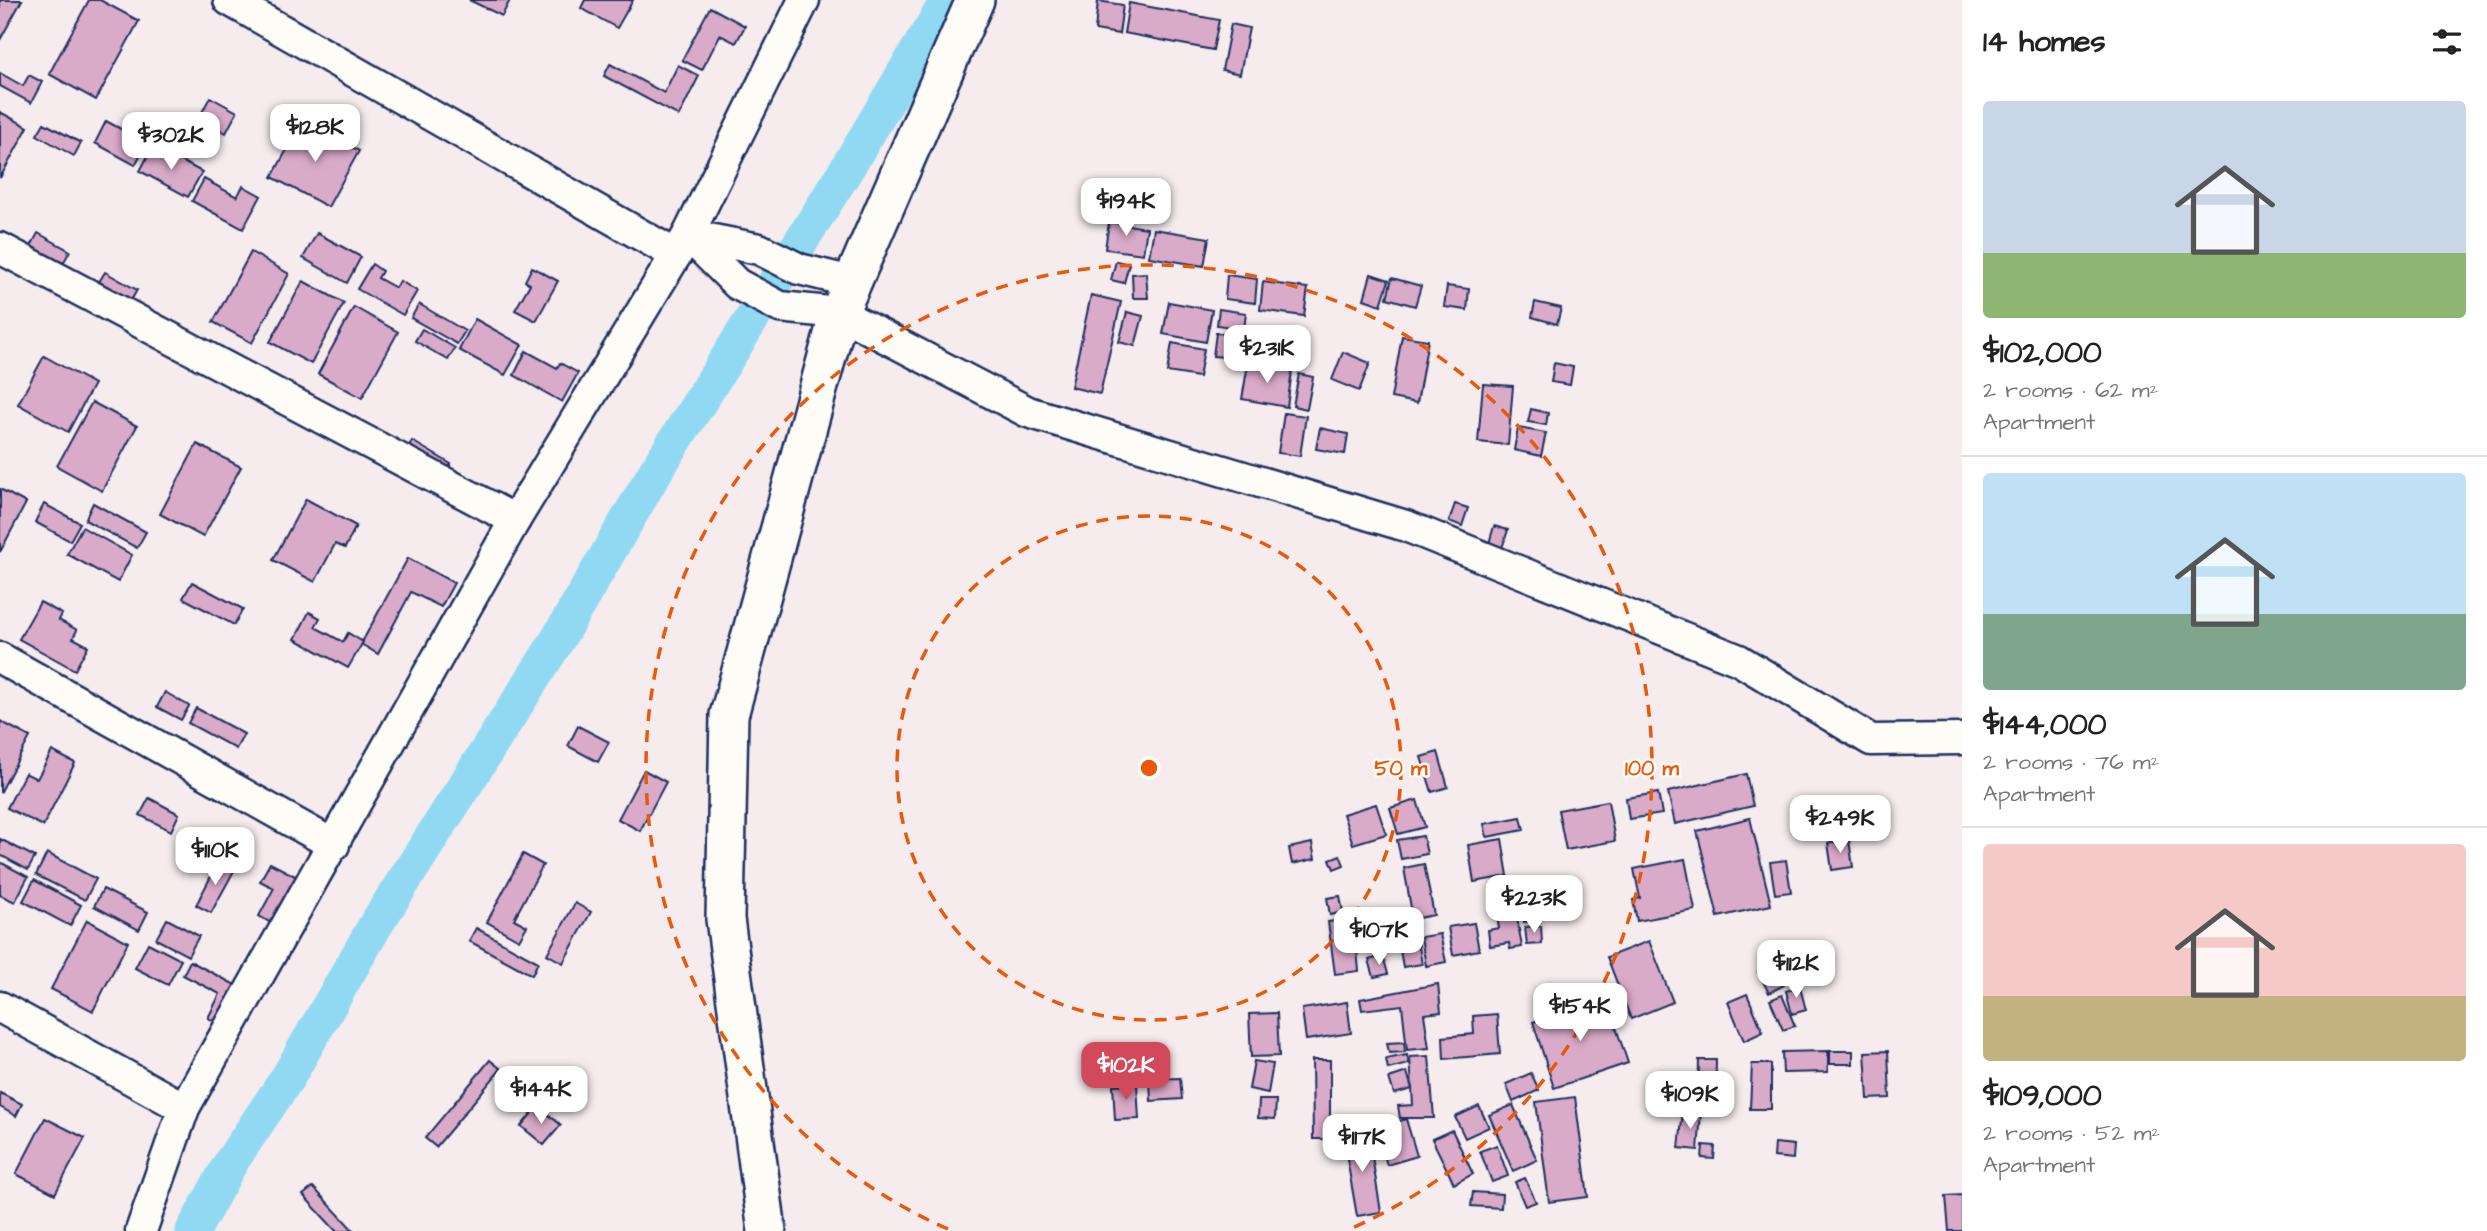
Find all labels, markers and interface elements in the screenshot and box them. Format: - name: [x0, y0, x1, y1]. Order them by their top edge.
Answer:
- text: 14 homes: [1983, 21, 2106, 63]
- icon: filters: [2428, 23, 2466, 61]
- pin: $128K: [266, 104, 364, 164]
- text: $128K: [286, 111, 344, 143]
- pin: $302K: [122, 113, 220, 172]
- text: $302K: [138, 119, 204, 151]
- icon: home: [2162, 147, 2288, 273]
- pin: $194K: [1077, 178, 1175, 238]
- text: $194K: [1097, 185, 1155, 217]
- pin: $231K: [1218, 326, 1316, 385]
- text: $231K: [1240, 332, 1294, 364]
- text: $102,000: [1983, 332, 2102, 374]
- text: 2 rooms · 62 m²: [1983, 374, 2158, 406]
- text: Apartment: [1983, 406, 2095, 438]
- icon: home: [2162, 519, 2288, 645]
- text: $144,000: [1983, 704, 2107, 746]
- text: 2 rooms · 76 m²: [1983, 746, 2159, 778]
- text: 50 m: [1375, 754, 1428, 783]
- text: 100 m: [1625, 754, 1680, 783]
- centre of rings: [1137, 756, 1161, 780]
- text: Apartment: [1983, 778, 2095, 810]
- pin: $249K: [1791, 796, 1889, 855]
- text: $249K: [1806, 802, 1874, 834]
- pin: $110K: [166, 828, 264, 887]
- text: $110K: [191, 834, 239, 866]
- pin: $223K: [1485, 876, 1583, 935]
- text: $223K: [1502, 882, 1566, 914]
- icon: home: [2162, 890, 2288, 1016]
- pin: $107K: [1330, 908, 1428, 967]
- text: $107K: [1350, 914, 1408, 946]
- pin: $112K: [1747, 940, 1845, 1000]
- text: $112K: [1773, 947, 1819, 979]
- pin: $154K: [1531, 984, 1629, 1043]
- text: $154K: [1549, 990, 1611, 1022]
- pin: $102K: [1077, 1042, 1175, 1102]
- text: $102K: [1097, 1049, 1155, 1081]
- pin: $144K: [492, 1066, 590, 1126]
- pin: $109K: [1641, 1072, 1739, 1131]
- text: $144K: [511, 1073, 571, 1105]
- text: $109,000: [1983, 1075, 2102, 1117]
- text: $109K: [1661, 1078, 1719, 1110]
- pin: $117K: [1313, 1114, 1411, 1174]
- text: 2 rooms · 52 m²: [1983, 1117, 2160, 1149]
- text: $117K: [1339, 1121, 1385, 1153]
- text: Apartment: [1983, 1149, 2095, 1181]

